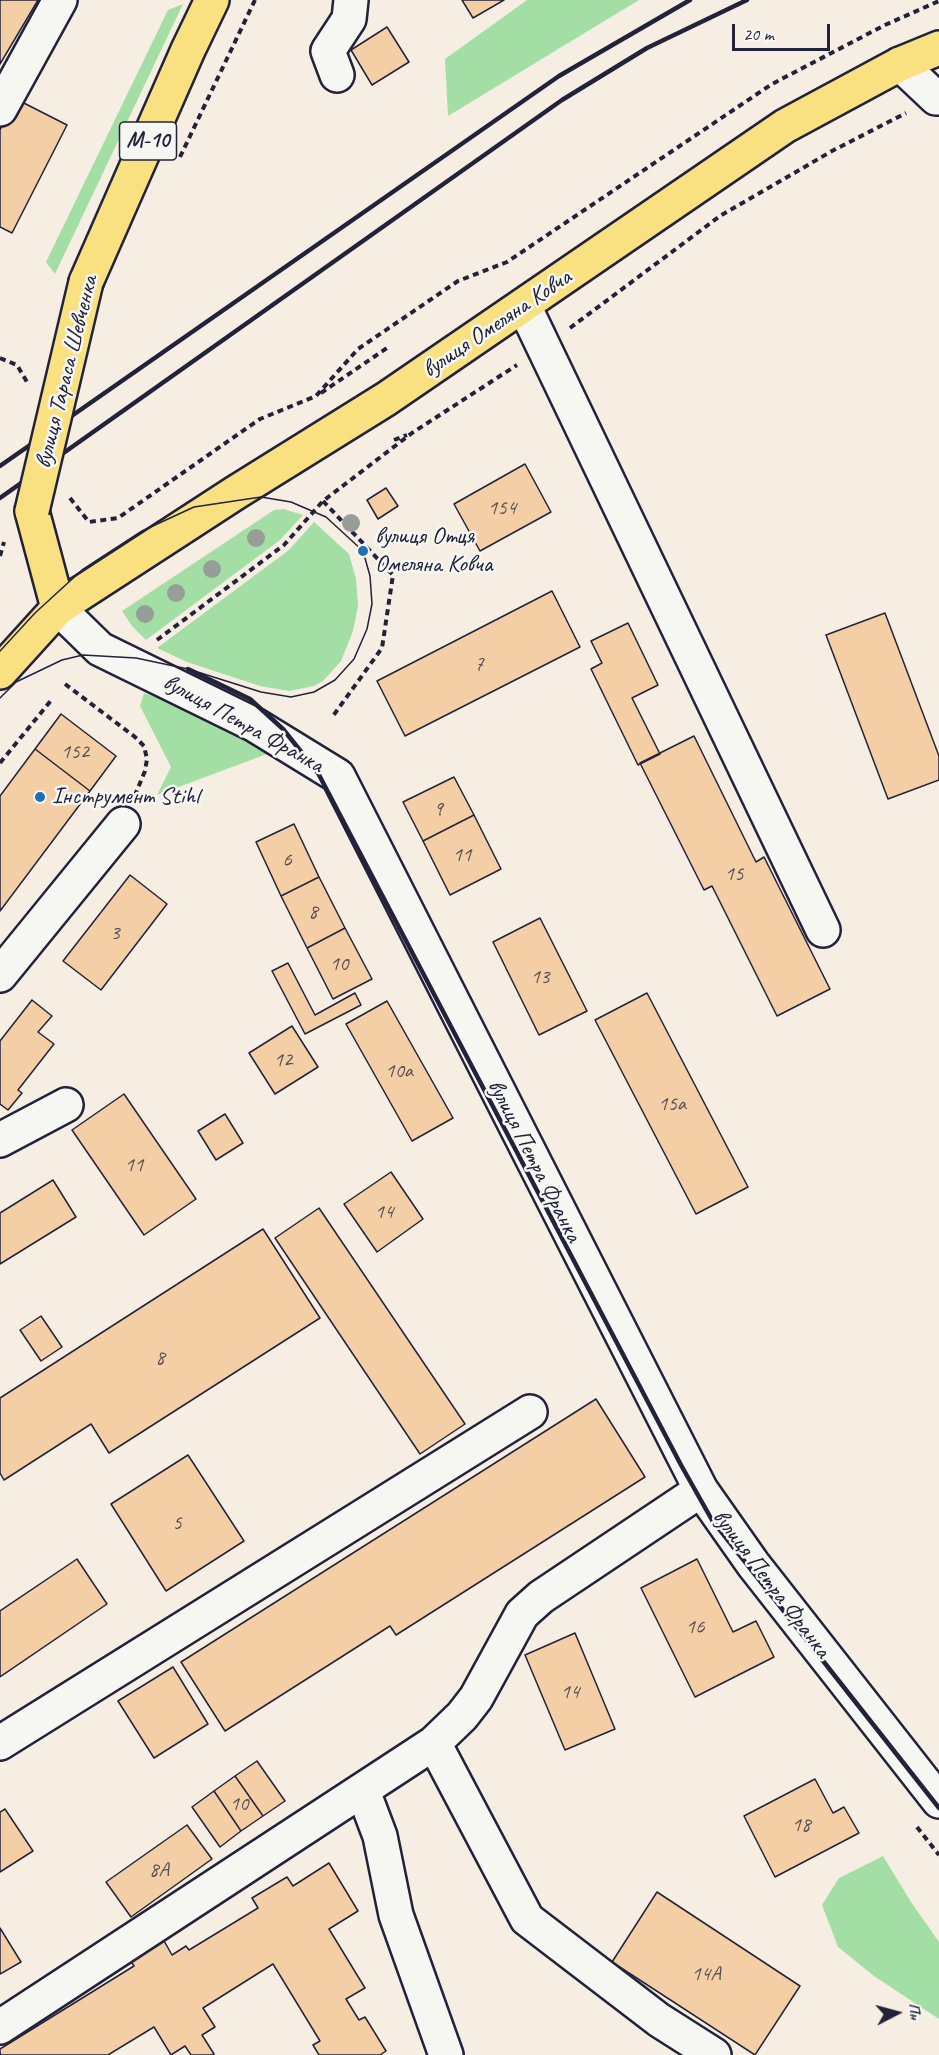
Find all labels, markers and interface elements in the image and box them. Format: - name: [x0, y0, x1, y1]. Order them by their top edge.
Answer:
- scale bar: [735, 12, 832, 50]
- text: 20 m: [743, 23, 774, 45]
- road number: М-10: [120, 122, 176, 160]
- street label: вулиця Омеляна Ковча: [417, 263, 577, 385]
- street label: вулиця Тараса Шевченка: [29, 273, 105, 471]
- house number: 154: [488, 495, 516, 521]
- place label: вулиця Отця Омеляна Ковча: [375, 523, 492, 579]
- marker: вулиця Отця Омеляна Ковча: [356, 544, 370, 558]
- house number: 7: [474, 651, 484, 677]
- street label: вулиця Петра Франка: [158, 668, 328, 780]
- house number: 152: [61, 739, 89, 765]
- place label: Інструмент Stihl: [52, 783, 199, 811]
- marker: Інструмент Stihl: [33, 790, 47, 804]
- house number: 9: [433, 796, 443, 822]
- house number: 11: [453, 842, 471, 868]
- house number: 6: [282, 847, 292, 873]
- house number: 15: [725, 861, 743, 887]
- house number: 8: [308, 899, 318, 925]
- house number: 3: [110, 920, 120, 946]
- house number: 10: [330, 951, 348, 977]
- house number: 13: [531, 964, 549, 990]
- house number: 12: [274, 1047, 292, 1073]
- house number: 10а: [385, 1058, 413, 1084]
- street label: вулиця Петра Франка: [481, 1075, 587, 1247]
- house number: 15а: [658, 1091, 686, 1117]
- house number: 11: [125, 1152, 143, 1178]
- house number: 14: [375, 1199, 393, 1225]
- house number: 8: [155, 1345, 165, 1371]
- street label: вулиця Петра Франка: [706, 1504, 836, 1664]
- house number: 5: [172, 1510, 182, 1536]
- house number: 16: [686, 1614, 704, 1640]
- house number: 14: [561, 1679, 579, 1705]
- house number: 10: [230, 1791, 248, 1817]
- house number: 18: [792, 1812, 810, 1838]
- house number: 8А: [149, 1857, 169, 1883]
- house number: 14А: [691, 1961, 721, 1987]
- north arrow: [867, 1983, 927, 2043]
- text: Пн: [904, 2002, 926, 2020]

